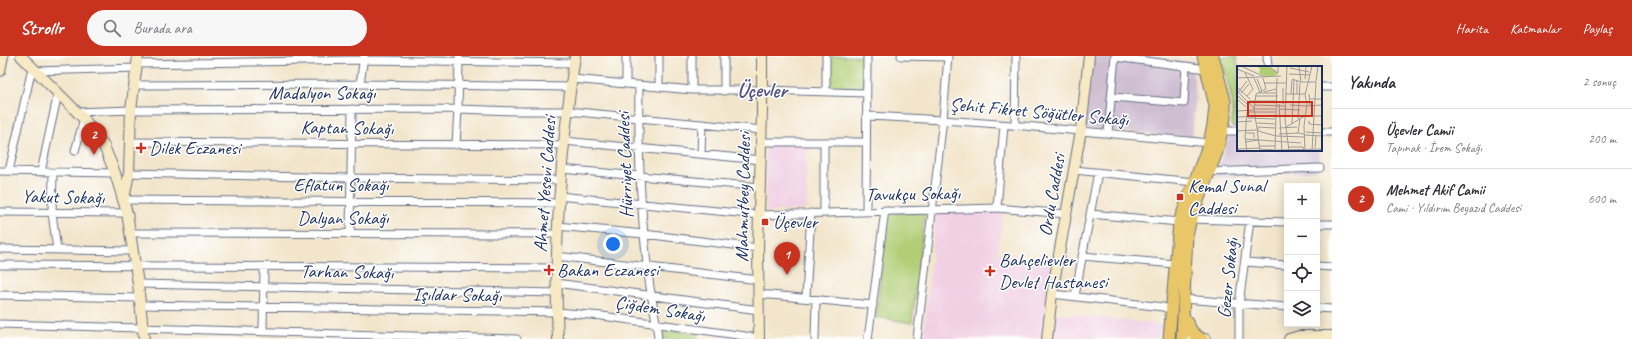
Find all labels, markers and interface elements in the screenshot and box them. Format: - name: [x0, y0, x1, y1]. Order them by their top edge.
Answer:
- search box: [87, 10, 367, 46]
- text: Strollr: [20, 16, 63, 40]
- icon: search: [101, 17, 123, 39]
- text: Burada ara: [133, 19, 192, 38]
- text: Harita: [1456, 20, 1488, 37]
- text: Katmanlar: [1510, 20, 1561, 37]
- text: Paylaş: [1583, 20, 1612, 37]
- inset map: [1237, 66, 1322, 151]
- text: Yakında: [1348, 72, 1395, 93]
- text: 2 sonuç: [1583, 74, 1616, 90]
- district label: Üçevler: [737, 77, 789, 103]
- street label: Madalyon Sokağı: [268, 81, 377, 105]
- street label: Şehit Fikret Söğütler Sokağı: [949, 92, 1131, 132]
- street label: Hürriyet Caddesi: [611, 109, 639, 219]
- street label: Ahmet Yesevi Caddesi: [528, 113, 562, 253]
- street label: Kaptan Sokağı: [300, 115, 395, 141]
- text: Üçevler Camii: [1386, 121, 1453, 140]
- pin: 2: [81, 122, 107, 155]
- street label: Mahmutbey Caddesi: [730, 130, 756, 262]
- text: 1: [1358, 131, 1364, 147]
- text: 200 m: [1588, 131, 1616, 147]
- place label: Dilek Eczanesi: [149, 136, 243, 160]
- text: Tapınak · İrem Sokağı: [1386, 140, 1482, 156]
- marker: Dilek Eczanesi: [136, 143, 146, 153]
- street label: Ordu Caddesi: [1033, 150, 1071, 238]
- street label: Eflatun Sokağı: [293, 173, 390, 197]
- place label: Kemal Sunal Caddesi: [1188, 174, 1269, 220]
- street label: Tavukçu Sokağı: [866, 181, 962, 207]
- text: Mehmet Akif Camii: [1386, 181, 1484, 200]
- map controls: [1284, 183, 1320, 327]
- button: +: [1284, 183, 1320, 219]
- street label: Yakut Sokağı: [21, 184, 106, 210]
- text: 2: [1358, 191, 1364, 207]
- text: 600 m: [1588, 191, 1616, 207]
- marker: Kemal Sunal Caddesi: [1175, 192, 1185, 202]
- text: Cami · Yıldırım Beyazıd Caddesi: [1386, 200, 1521, 216]
- street label: Dalyan Sokağı: [297, 206, 390, 230]
- place label: Üçevler: [773, 210, 820, 234]
- marker: Üçevler: [760, 217, 770, 227]
- button: −: [1284, 219, 1320, 255]
- your location: [603, 234, 623, 254]
- street label: Gezer Sokağı: [1212, 235, 1244, 319]
- pin: 1: [774, 242, 800, 275]
- place label: Bahçelievler Devlet Hastanesi: [999, 248, 1110, 294]
- button: locate: [1284, 255, 1320, 291]
- place label: Bakan Eczanesi: [557, 258, 661, 282]
- street label: Tarhan Sokağı: [300, 259, 395, 285]
- marker: Bakan Eczanesi: [544, 265, 554, 275]
- marker: Bahçelievler Devlet Hastanesi: [984, 265, 996, 277]
- street label: Işıldar Sokağı: [412, 282, 503, 308]
- street label: Çiğdem Sokağı: [614, 290, 708, 328]
- button: layers: [1284, 291, 1320, 327]

